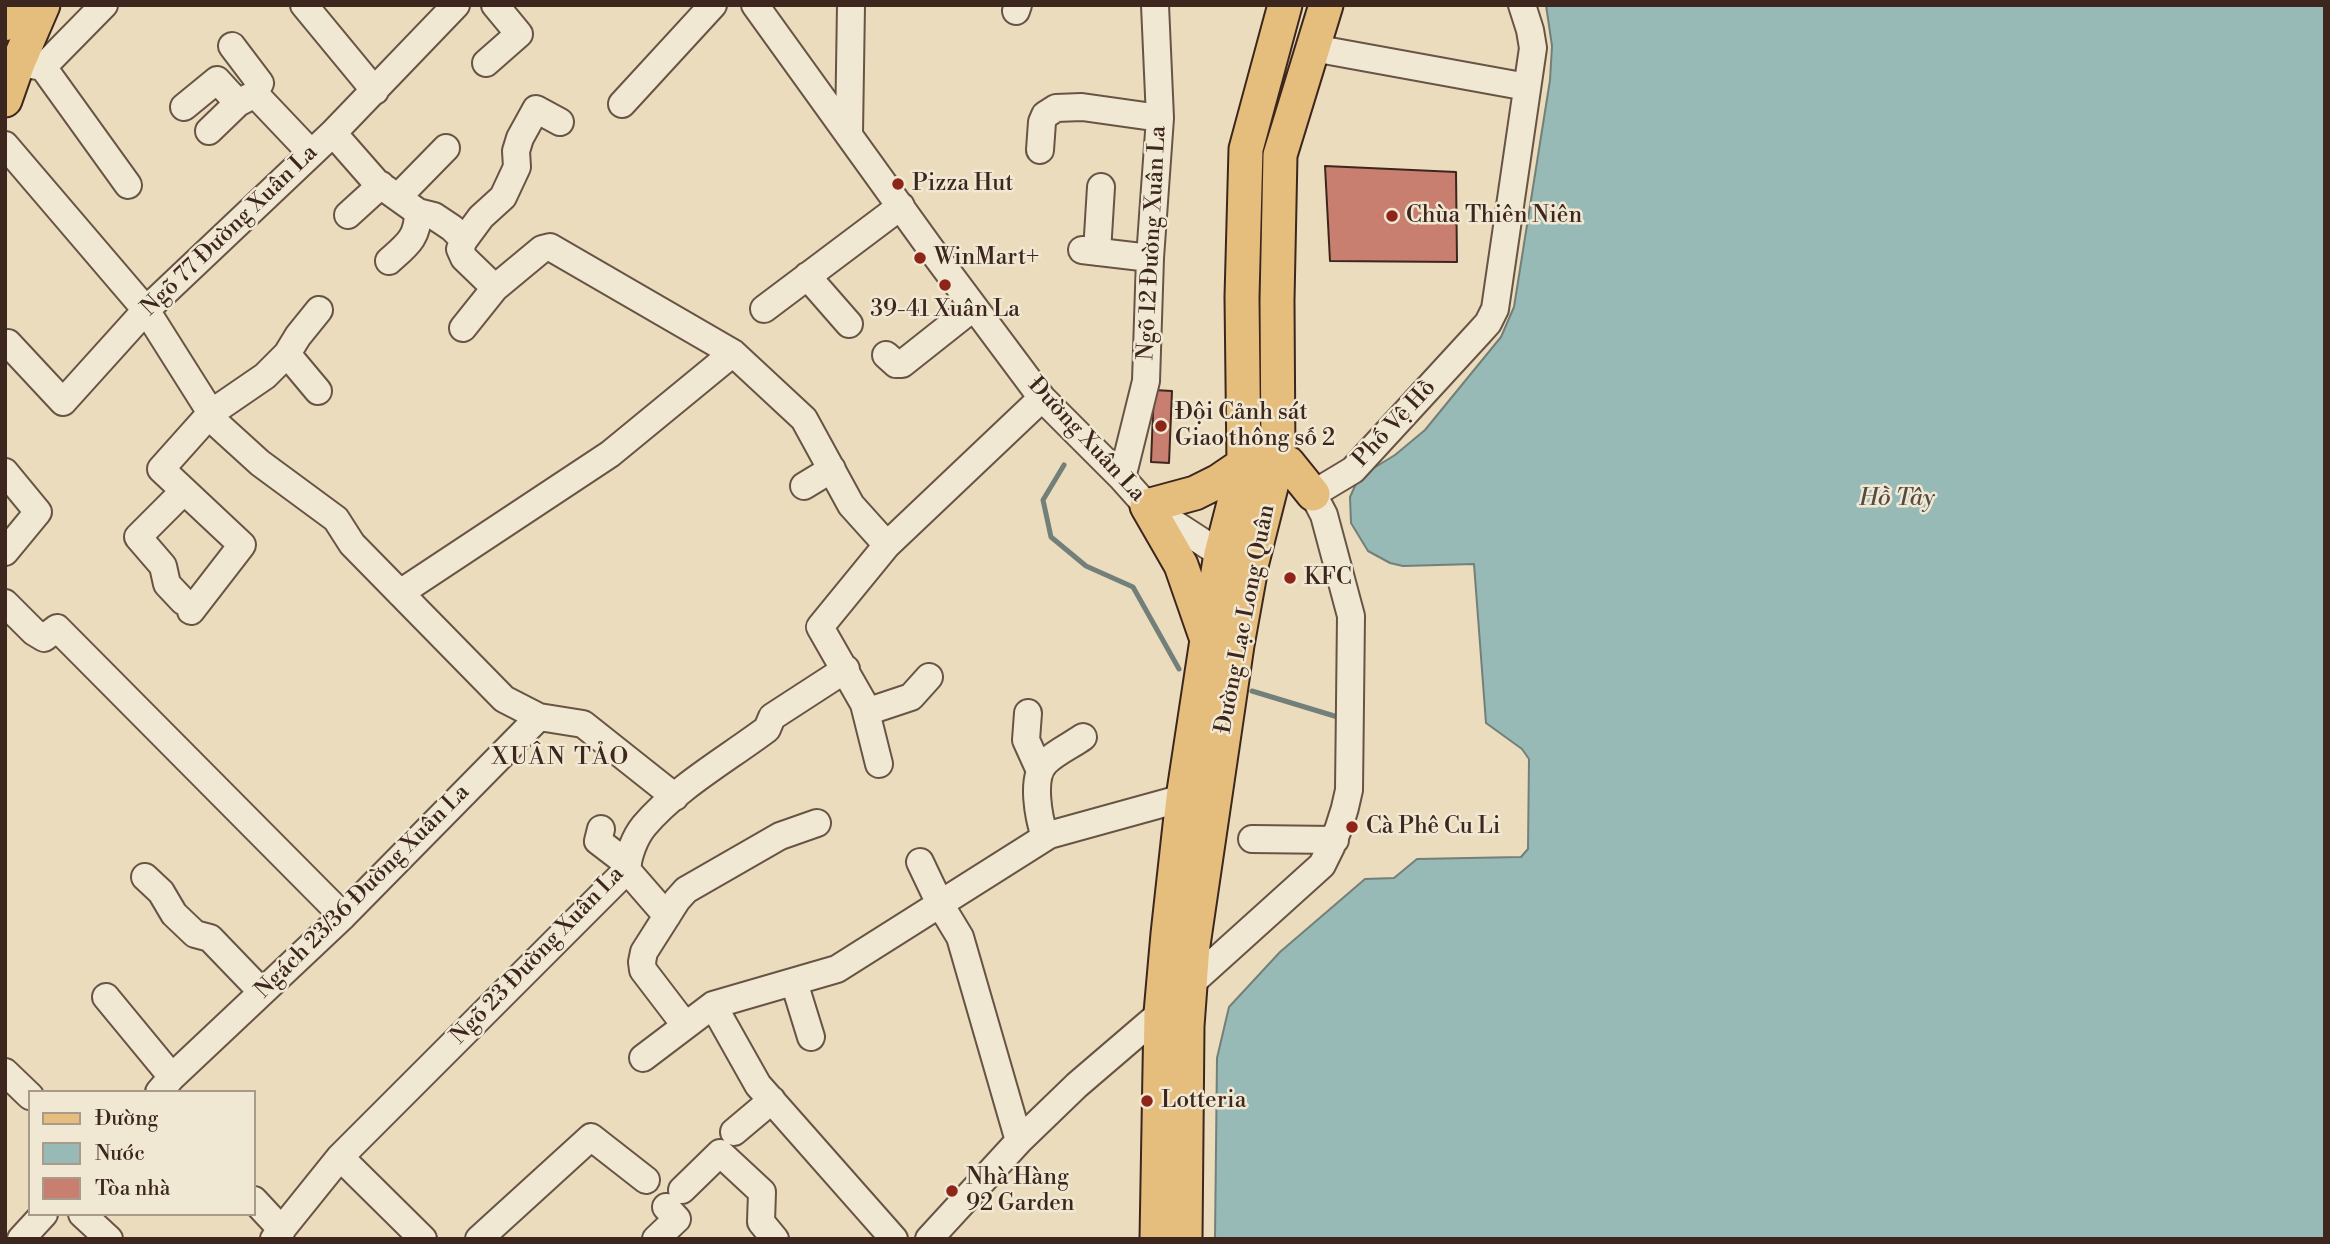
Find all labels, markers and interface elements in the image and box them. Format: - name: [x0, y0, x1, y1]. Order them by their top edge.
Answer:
- street label: Ngõ 12 Đường Xuân La: [1133, 125, 1173, 361]
- street label: Ngõ 77 Đường Xuân La: [136, 140, 324, 322]
- place label: Pizza Hut: [912, 170, 1013, 198]
- marker: Pizza Hut: [890, 176, 906, 192]
- place label: Chùa Thiên Niên: [1406, 202, 1582, 230]
- marker: Chùa Thiên Niên: [1384, 208, 1400, 224]
- place label: WinMart+: [934, 244, 1039, 272]
- marker: WinMart+: [912, 250, 928, 266]
- marker: 39-41 Xuân La: [937, 277, 953, 293]
- place label: 39-41 Xuân La: [870, 296, 1020, 324]
- street label: Đường Xuân La: [1021, 372, 1151, 508]
- street label: Phố Vệ Hồ: [1348, 375, 1442, 473]
- place label: Đội Cảnh sát Giao thông số 2: [1175, 399, 1335, 453]
- marker: Đội Cảnh sát Giao thông số 2: [1153, 418, 1169, 434]
- water label: Hồ Tây: [1859, 485, 1935, 513]
- street label: Đường Lạc Long Quân: [1210, 502, 1282, 736]
- place label: KFC: [1304, 564, 1352, 592]
- marker: KFC: [1282, 570, 1298, 586]
- district label: XUÂN TẢO: [493, 744, 629, 772]
- street label: Ngách 23/36 Đường Xuân La: [250, 779, 476, 1005]
- place label: Cà Phê Cu Li: [1366, 813, 1500, 841]
- marker: Cà Phê Cu Li: [1344, 819, 1360, 835]
- street label: Ngõ 23 Đường Xuân La: [446, 861, 630, 1051]
- place label: Lotteria: [1161, 1087, 1246, 1115]
- legend: [28, 1090, 256, 1216]
- marker: Lotteria: [1139, 1093, 1155, 1109]
- text: Đường: [95, 1106, 158, 1132]
- text: Nước: [95, 1141, 145, 1167]
- place label: Nhà Hàng 92 Garden: [966, 1164, 1075, 1218]
- text: Tòa nhà: [95, 1176, 170, 1202]
- marker: Nhà Hàng 92 Garden: [944, 1183, 960, 1199]

